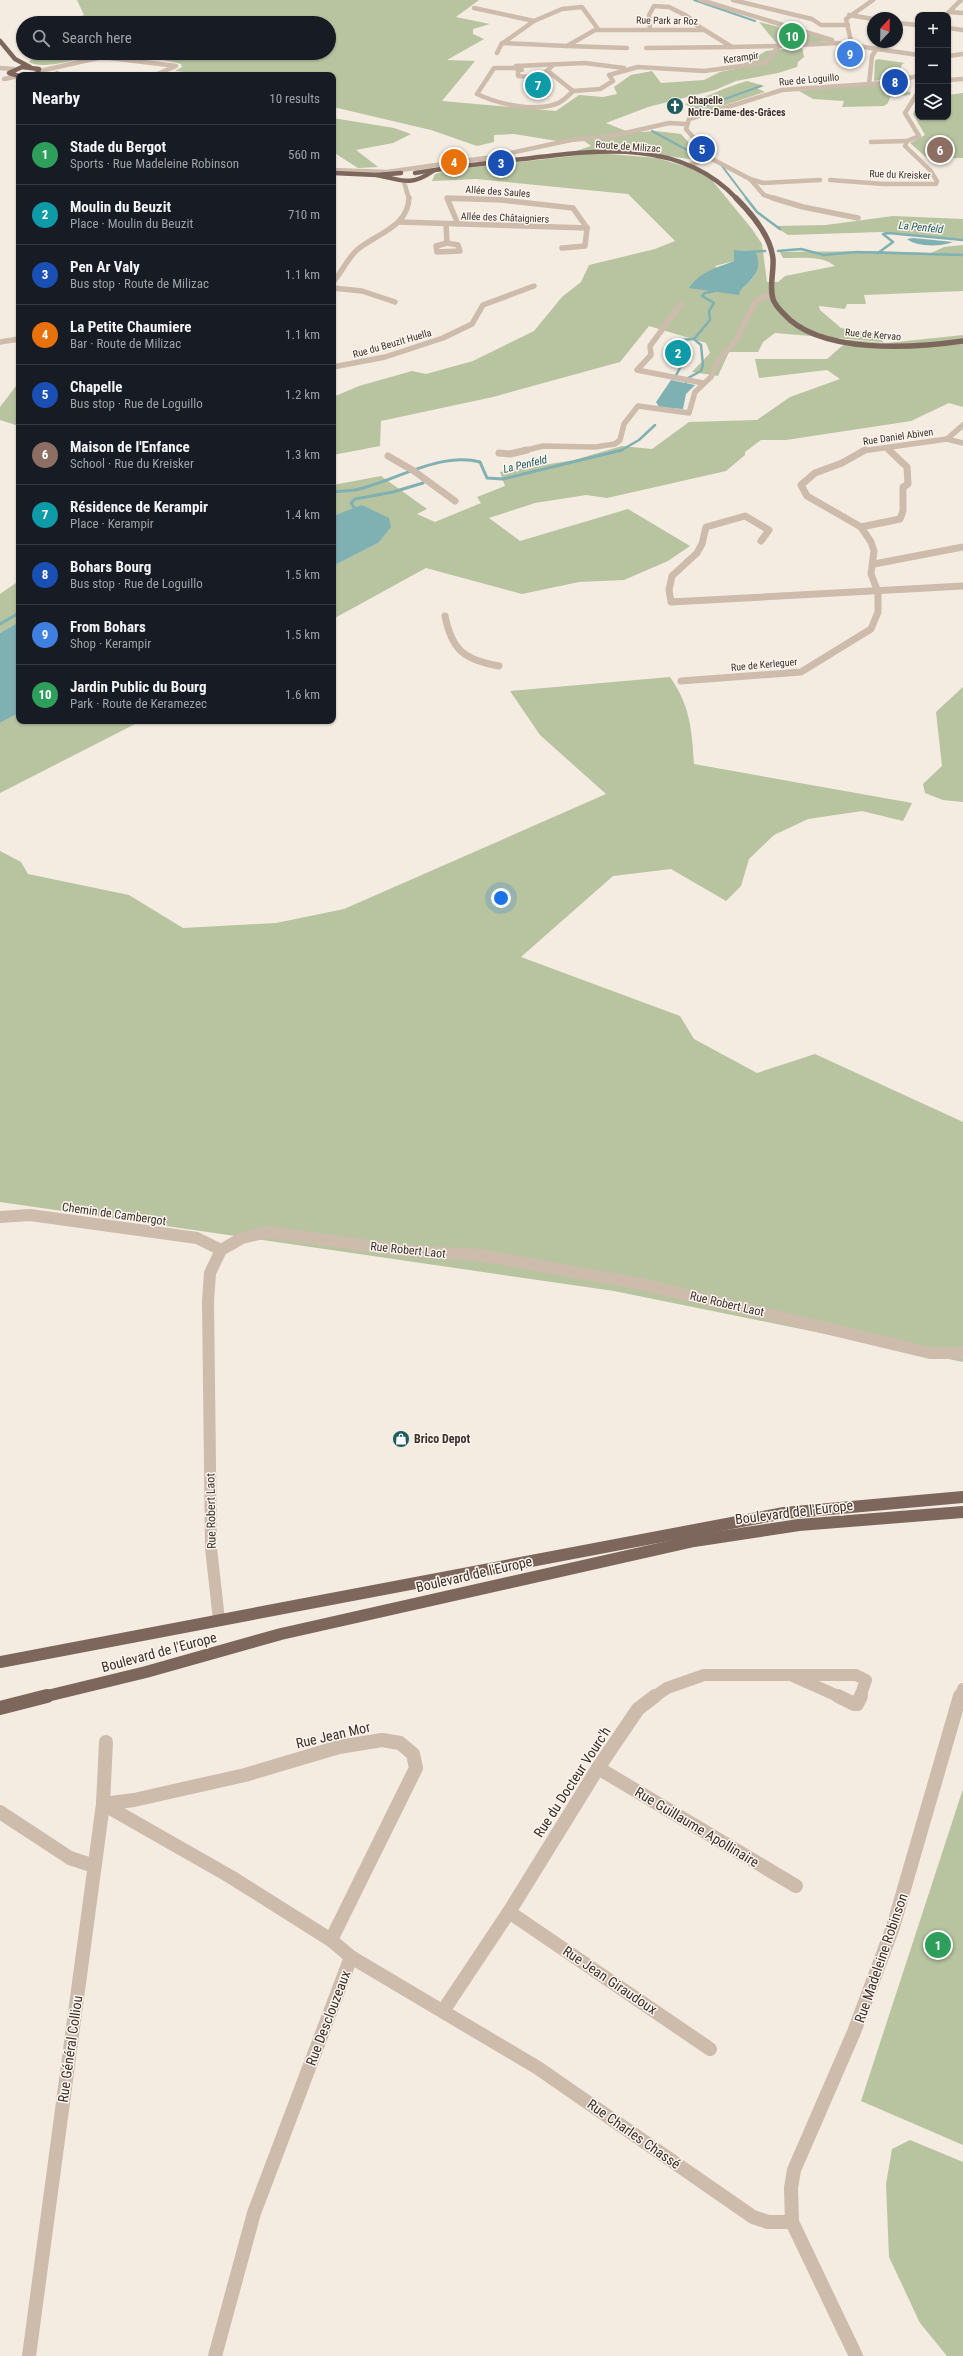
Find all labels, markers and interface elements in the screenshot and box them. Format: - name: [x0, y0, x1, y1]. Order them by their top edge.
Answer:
- north arrow: [867, 12, 903, 48]
- map controls: [915, 12, 951, 120]
- button: +: [915, 12, 951, 48]
- street label: Rue Park ar Roz: [636, 14, 698, 27]
- search box: [16, 16, 336, 60]
- pin: 10: [779, 21, 805, 51]
- icon: search: [30, 27, 52, 49]
- text: Search here: [62, 29, 132, 47]
- pin: 9: [837, 39, 863, 69]
- button: −: [915, 48, 951, 84]
- street label: Kerampir: [723, 50, 759, 65]
- pin: 8: [882, 67, 908, 97]
- pin: 7: [525, 70, 551, 100]
- street label: Rue de Loguillo: [778, 71, 840, 88]
- button: layers: [915, 84, 951, 120]
- text: Nearby: [32, 88, 80, 108]
- text: 10 results: [269, 91, 320, 106]
- place label: Chapelle Notre-Dame-des-Grâces: [688, 95, 786, 118]
- church icon: Chapelle Notre-Dame-des-Grâces: [665, 96, 685, 116]
- pin: 5: [689, 134, 715, 164]
- pin: 6: [927, 135, 953, 165]
- text: Stade du Bergot: [70, 138, 166, 156]
- street label: Route de Milizac: [595, 139, 661, 154]
- text: 1: [42, 147, 48, 162]
- text: 560 m: [288, 147, 320, 162]
- pin: 4: [441, 147, 467, 177]
- pin: 3: [488, 148, 514, 178]
- text: Sports · Rue Madeleine Robinson: [70, 156, 239, 171]
- street label: Rue du Kreisker: [869, 168, 931, 181]
- street label: Allée des Saules: [465, 184, 531, 199]
- text: Moulin du Beuzit: [70, 198, 171, 216]
- text: 2: [42, 207, 48, 222]
- text: 710 m: [288, 207, 320, 222]
- street label: Allée des Châtaigniers: [461, 210, 550, 225]
- text: Place · Moulin du Beuzit: [70, 216, 193, 231]
- water label: La Penfeld: [898, 219, 945, 236]
- text: Pen Ar Valy: [70, 258, 140, 276]
- text: 3: [42, 267, 48, 282]
- text: 1.1 km: [285, 267, 320, 282]
- text: Bus stop · Route de Milizac: [70, 276, 209, 291]
- text: La Petite Chaumiere: [70, 318, 191, 336]
- text: 4: [42, 327, 48, 342]
- text: 1.1 km: [285, 327, 320, 342]
- street label: Rue du Beuzit Huella: [352, 327, 433, 360]
- street label: Rue de Kervao: [844, 327, 901, 342]
- text: Bar · Route de Milizac: [70, 336, 181, 351]
- pin: 2: [665, 338, 691, 368]
- text: Chapelle: [70, 378, 122, 396]
- text: 5: [42, 387, 48, 402]
- text: 1.2 km: [285, 387, 320, 402]
- text: Bus stop · Rue de Loguillo: [70, 396, 203, 411]
- street label: Rue Daniel Abiven: [862, 426, 934, 447]
- text: Maison de l'Enfance: [70, 438, 190, 456]
- text: 6: [42, 447, 48, 462]
- text: 1.3 km: [285, 447, 320, 462]
- water label: La Penfeld: [502, 453, 549, 476]
- text: School · Rue du Kreisker: [70, 456, 194, 471]
- text: Résidence de Kerampir: [70, 498, 208, 516]
- text: 7: [42, 507, 48, 522]
- text: 1.4 km: [285, 507, 320, 522]
- text: Place · Kerampir: [70, 516, 154, 531]
- text: Bohars Bourg: [70, 558, 151, 576]
- text: 8: [42, 567, 48, 582]
- text: 1.5 km: [285, 567, 320, 582]
- text: Bus stop · Rue de Loguillo: [70, 576, 203, 591]
- text: From Bohars: [70, 618, 146, 636]
- text: 9: [42, 627, 48, 642]
- text: 1.5 km: [285, 627, 320, 642]
- text: Shop · Kerampir: [70, 636, 151, 651]
- street label: Rue de Kerleguer: [730, 656, 798, 673]
- text: Jardin Public du Bourg: [70, 678, 206, 696]
- text: 10: [38, 687, 52, 702]
- text: 1.6 km: [285, 687, 320, 702]
- text: Park · Route de Keramezec: [70, 696, 207, 711]
- your location: [491, 888, 511, 908]
- street label: Chemin de Cambergot: [61, 1200, 167, 1228]
- street label: Rue Robert Laot: [370, 1239, 447, 1261]
- street label: Rue Robert Laot: [689, 1289, 766, 1319]
- shop icon: Brico Depot: [391, 1429, 411, 1449]
- place label: Brico Depot: [414, 1432, 470, 1446]
- street label: Rue Robert Laot: [203, 1473, 219, 1549]
- street label: Boulevard de l'Europe: [734, 1497, 854, 1527]
- street label: Boulevard de l'Europe: [414, 1553, 534, 1595]
- street label: Boulevard de l'Europe: [100, 1629, 219, 1675]
- street label: Rue Jean Mor: [294, 1719, 372, 1751]
- street label: Rue du Docteur Vourc'h: [530, 1724, 614, 1840]
- street label: Rue Guillaume Apollinaire: [632, 1784, 762, 1871]
- street label: Rue Madeleine Robinson: [851, 1891, 911, 2025]
- pin: 1: [925, 1930, 951, 1960]
- street label: Rue Jean Giraudoux: [560, 1943, 660, 2017]
- street label: Rue Desclouzeaux: [303, 1968, 353, 2068]
- street label: Rue Général Colliou: [55, 1995, 85, 2103]
- street label: Rue Charles Chassé: [584, 2096, 684, 2172]

